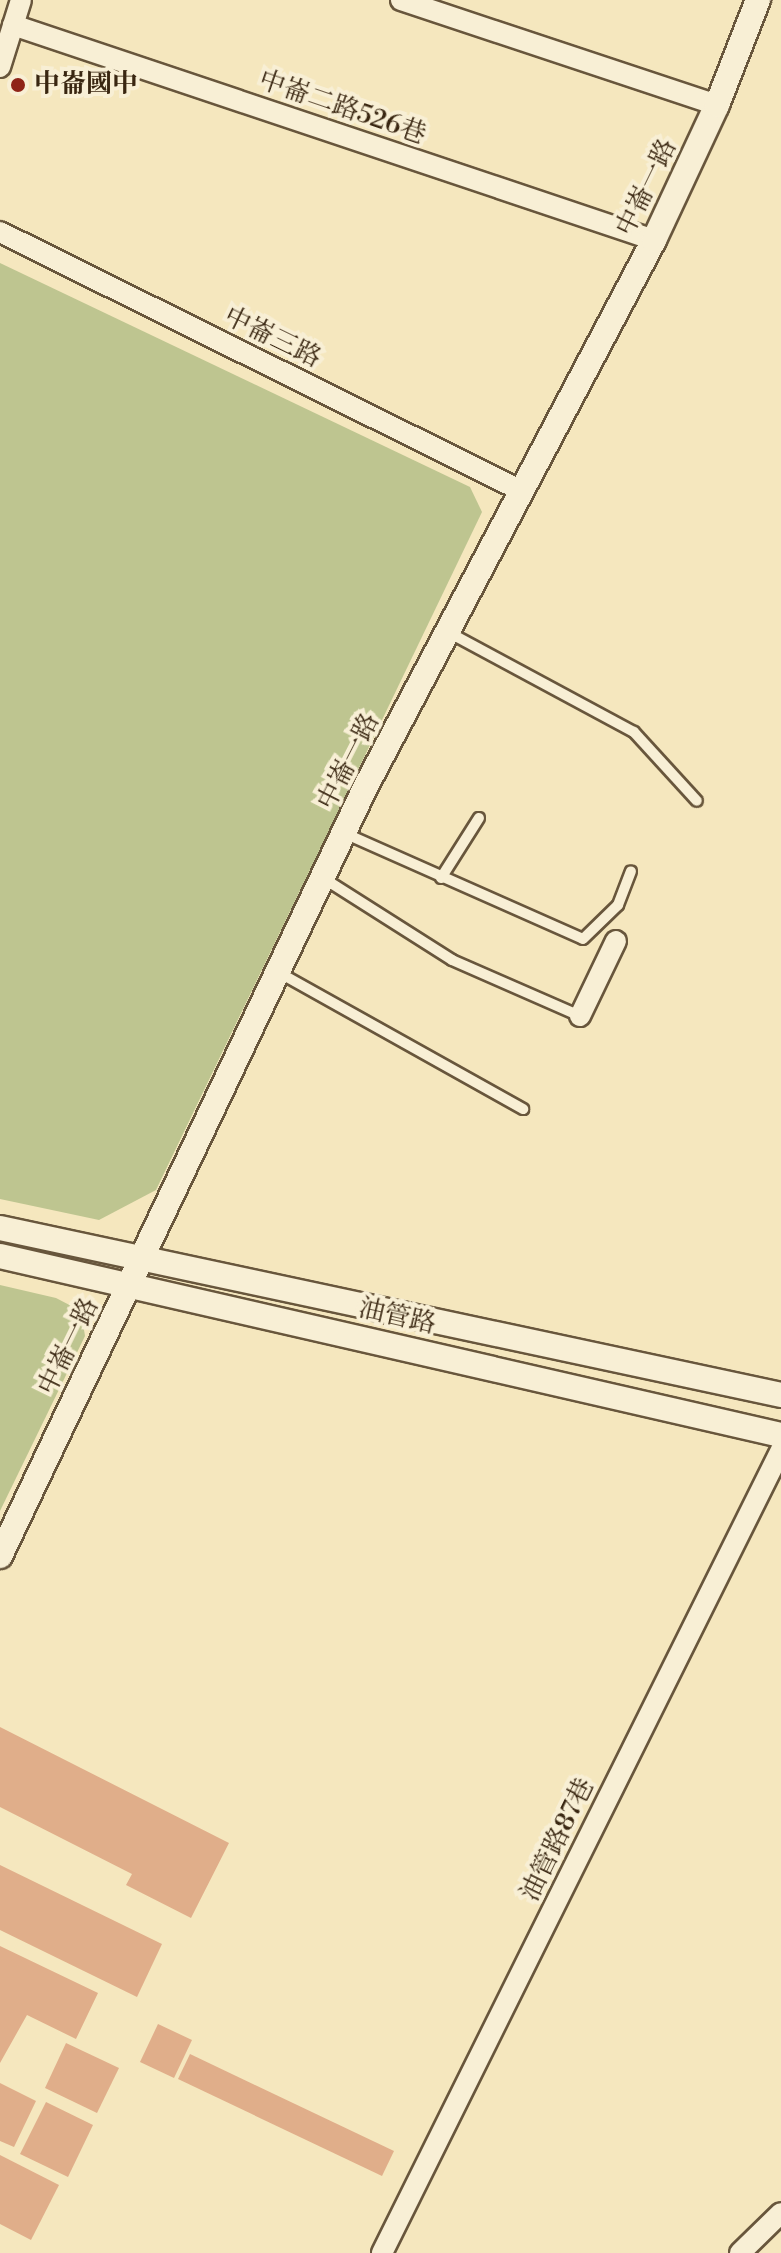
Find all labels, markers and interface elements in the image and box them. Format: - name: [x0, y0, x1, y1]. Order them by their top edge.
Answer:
- street label: 中崙二路526巷: [254, 65, 430, 151]
- place label: 中崙國中: [34, 69, 138, 101]
- marker: 中崙國中: [9, 76, 27, 94]
- street label: 中崙一路: [610, 134, 684, 242]
- street label: 中崙三路: [218, 301, 326, 375]
- street label: 中崙一路: [311, 709, 387, 815]
- street label: 中崙一路: [32, 1293, 106, 1401]
- street label: 油管路: [355, 1293, 439, 1341]
- street label: 油管路87巷: [515, 1774, 601, 1906]

